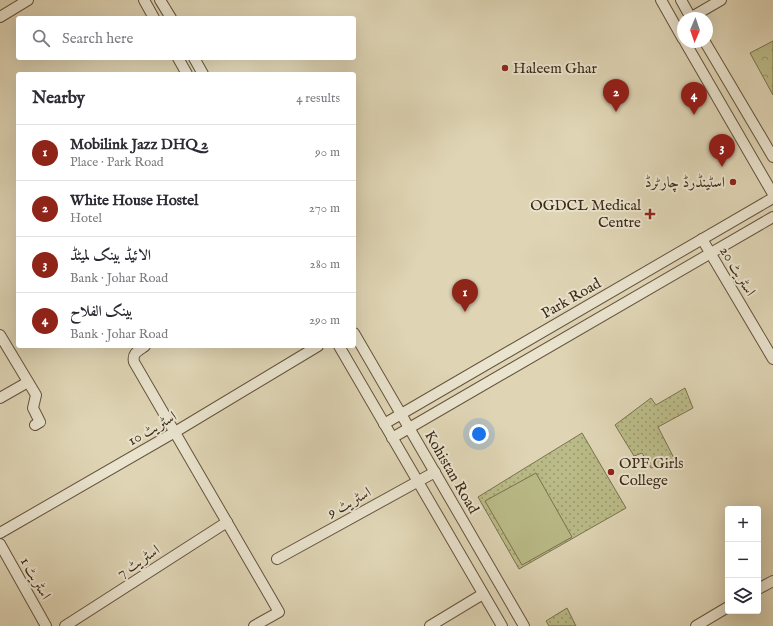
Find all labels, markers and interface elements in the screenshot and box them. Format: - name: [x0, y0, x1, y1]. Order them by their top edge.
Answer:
- north arrow: [677, 12, 713, 48]
- search box: [16, 16, 356, 60]
- icon: search: [30, 27, 52, 49]
- text: Search here: [62, 29, 133, 48]
- place label: Haleem Ghar: [513, 59, 597, 78]
- marker: Haleem Ghar: [500, 63, 510, 73]
- pin: 2: [603, 79, 629, 112]
- pin: 4: [681, 82, 707, 115]
- text: Nearby: [32, 88, 85, 109]
- text: 4 results: [296, 90, 340, 107]
- pin: 3: [709, 134, 735, 167]
- text: Mobilink Jazz DHQ 2: [70, 135, 208, 154]
- text: 1: [43, 144, 47, 161]
- text: 90 m: [315, 144, 340, 161]
- text: Place · Park Road: [70, 154, 164, 171]
- place label: اسٹینڈرڈ چارٹرڈ: [645, 173, 725, 193]
- marker: اسٹینڈرڈ چارٹرڈ: [728, 177, 738, 187]
- text: White House Hostel: [70, 191, 198, 210]
- place label: OGDCL Medical Centre: [530, 196, 642, 232]
- text: 2: [42, 200, 48, 217]
- text: 270 m: [309, 200, 340, 217]
- marker: OGDCL Medical Centre: [644, 208, 656, 220]
- text: Hotel: [70, 210, 102, 227]
- street label: اسٹریٹ 20: [715, 243, 760, 300]
- text: الائیڈ بینک لمیٹڈ: [70, 246, 151, 265]
- text: 3: [43, 256, 47, 273]
- text: 280 m: [310, 256, 340, 273]
- text: Bank · Johar Road: [70, 270, 168, 287]
- street label: Park Road: [538, 273, 605, 323]
- pin: 1: [452, 279, 478, 312]
- text: بینک الفلاح: [70, 302, 133, 321]
- text: 4: [42, 312, 48, 329]
- text: 290 m: [309, 312, 340, 329]
- text: Bank · Johar Road: [70, 326, 168, 343]
- street label: اسٹریٹ 10: [124, 407, 180, 450]
- your location: [469, 424, 489, 444]
- street label: Kohistan Road: [420, 427, 484, 518]
- place label: OPF Girls College: [619, 454, 684, 490]
- marker: OPF Girls College: [606, 467, 616, 477]
- street label: اسٹریٹ 9: [323, 483, 374, 523]
- map controls: [725, 506, 761, 614]
- button: +: [725, 506, 761, 542]
- street label: اسٹریٹ 7: [113, 540, 163, 582]
- button: −: [725, 542, 761, 578]
- street label: اسٹریٹ 1: [16, 554, 55, 603]
- button: layers: [725, 578, 761, 614]

